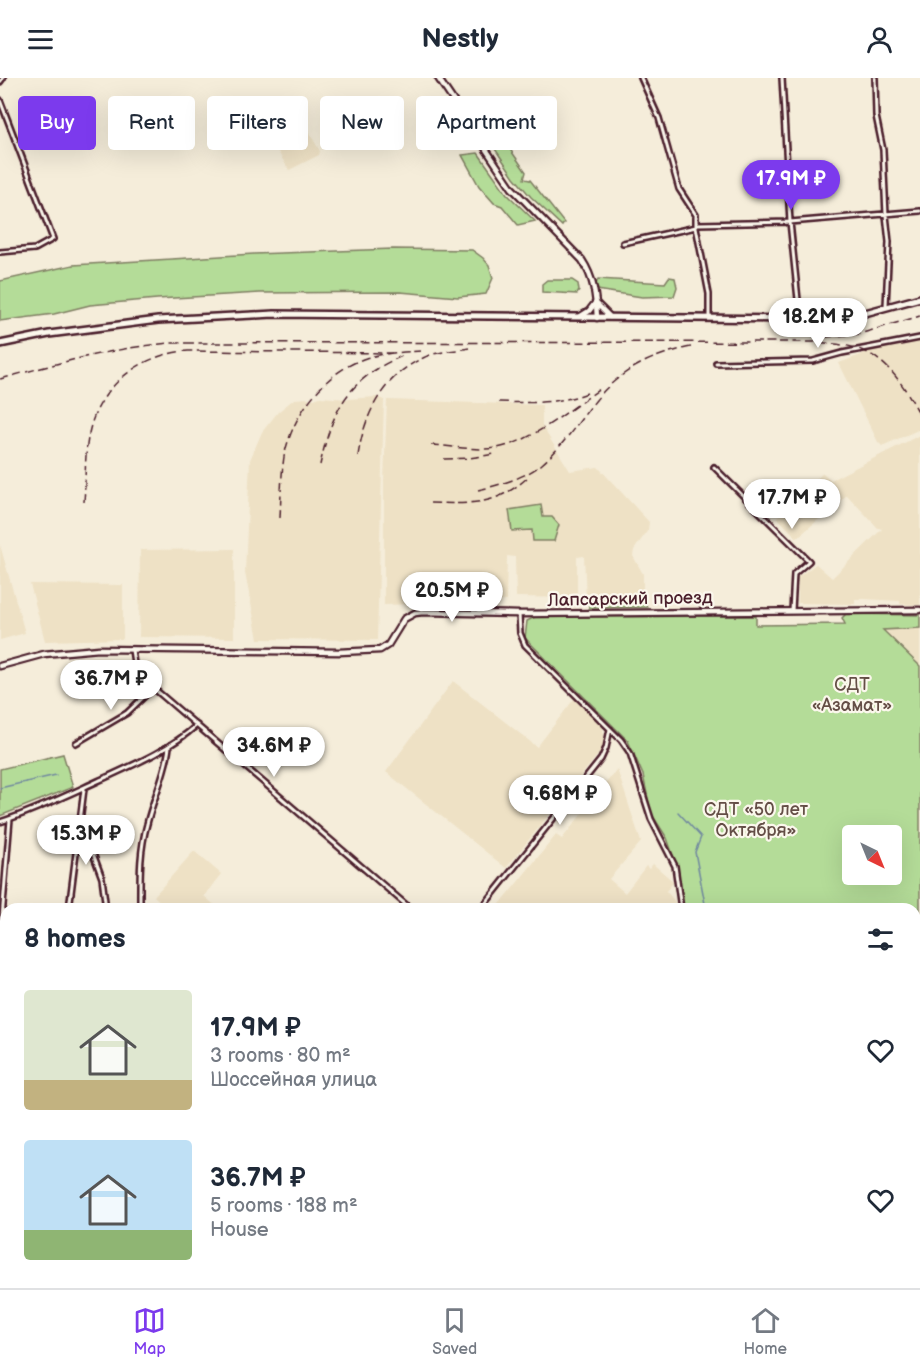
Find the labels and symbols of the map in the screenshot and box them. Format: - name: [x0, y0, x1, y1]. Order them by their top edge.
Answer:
- pin: 17.9M ₽: [736, 160, 846, 211]
- pin: 18.2M ₽: [763, 298, 873, 349]
- pin: 17.7M ₽: [737, 479, 847, 530]
- pin: 20.5M ₽: [397, 572, 507, 623]
- street label: Лапсарский проезд: [546, 587, 713, 611]
- pin: 36.7M ₽: [56, 660, 166, 711]
- park label: СДТ «Азамат»: [812, 674, 892, 716]
- pin: 34.6M ₽: [219, 727, 329, 778]
- pin: 9.68M ₽: [505, 775, 615, 826]
- park label: СДТ «50 лет Октября»: [704, 799, 809, 841]
- pin: 15.3M ₽: [31, 815, 141, 866]
- north arrow: [842, 825, 902, 885]

